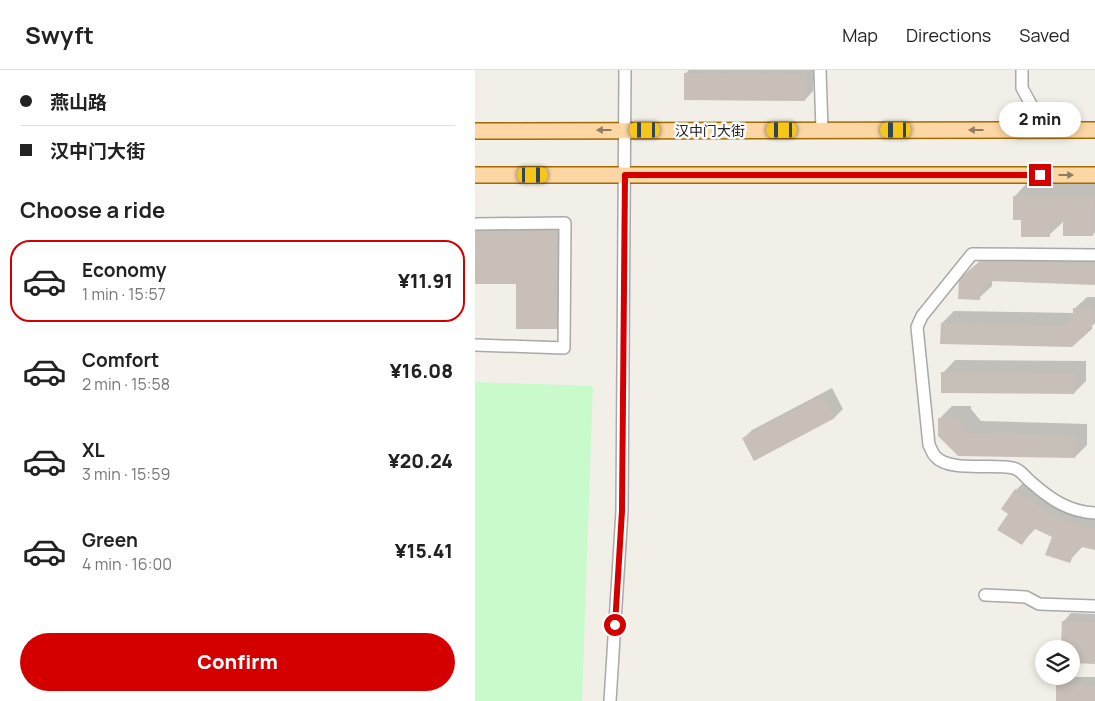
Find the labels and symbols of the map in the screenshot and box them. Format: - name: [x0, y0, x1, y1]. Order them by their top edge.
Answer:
- callout: 2 min: [999, 102, 1081, 138]
- street label: 汉中门大街: [675, 121, 745, 140]
- car: [630, 123, 660, 138]
- car: [767, 123, 797, 138]
- car: [881, 123, 911, 138]
- one-way arrow: [968, 126, 984, 134]
- one-way arrow: [596, 127, 612, 135]
- route end: [1029, 164, 1051, 186]
- car: [518, 168, 548, 183]
- one-way arrow: [1058, 171, 1074, 179]
- route start: [604, 614, 626, 636]

